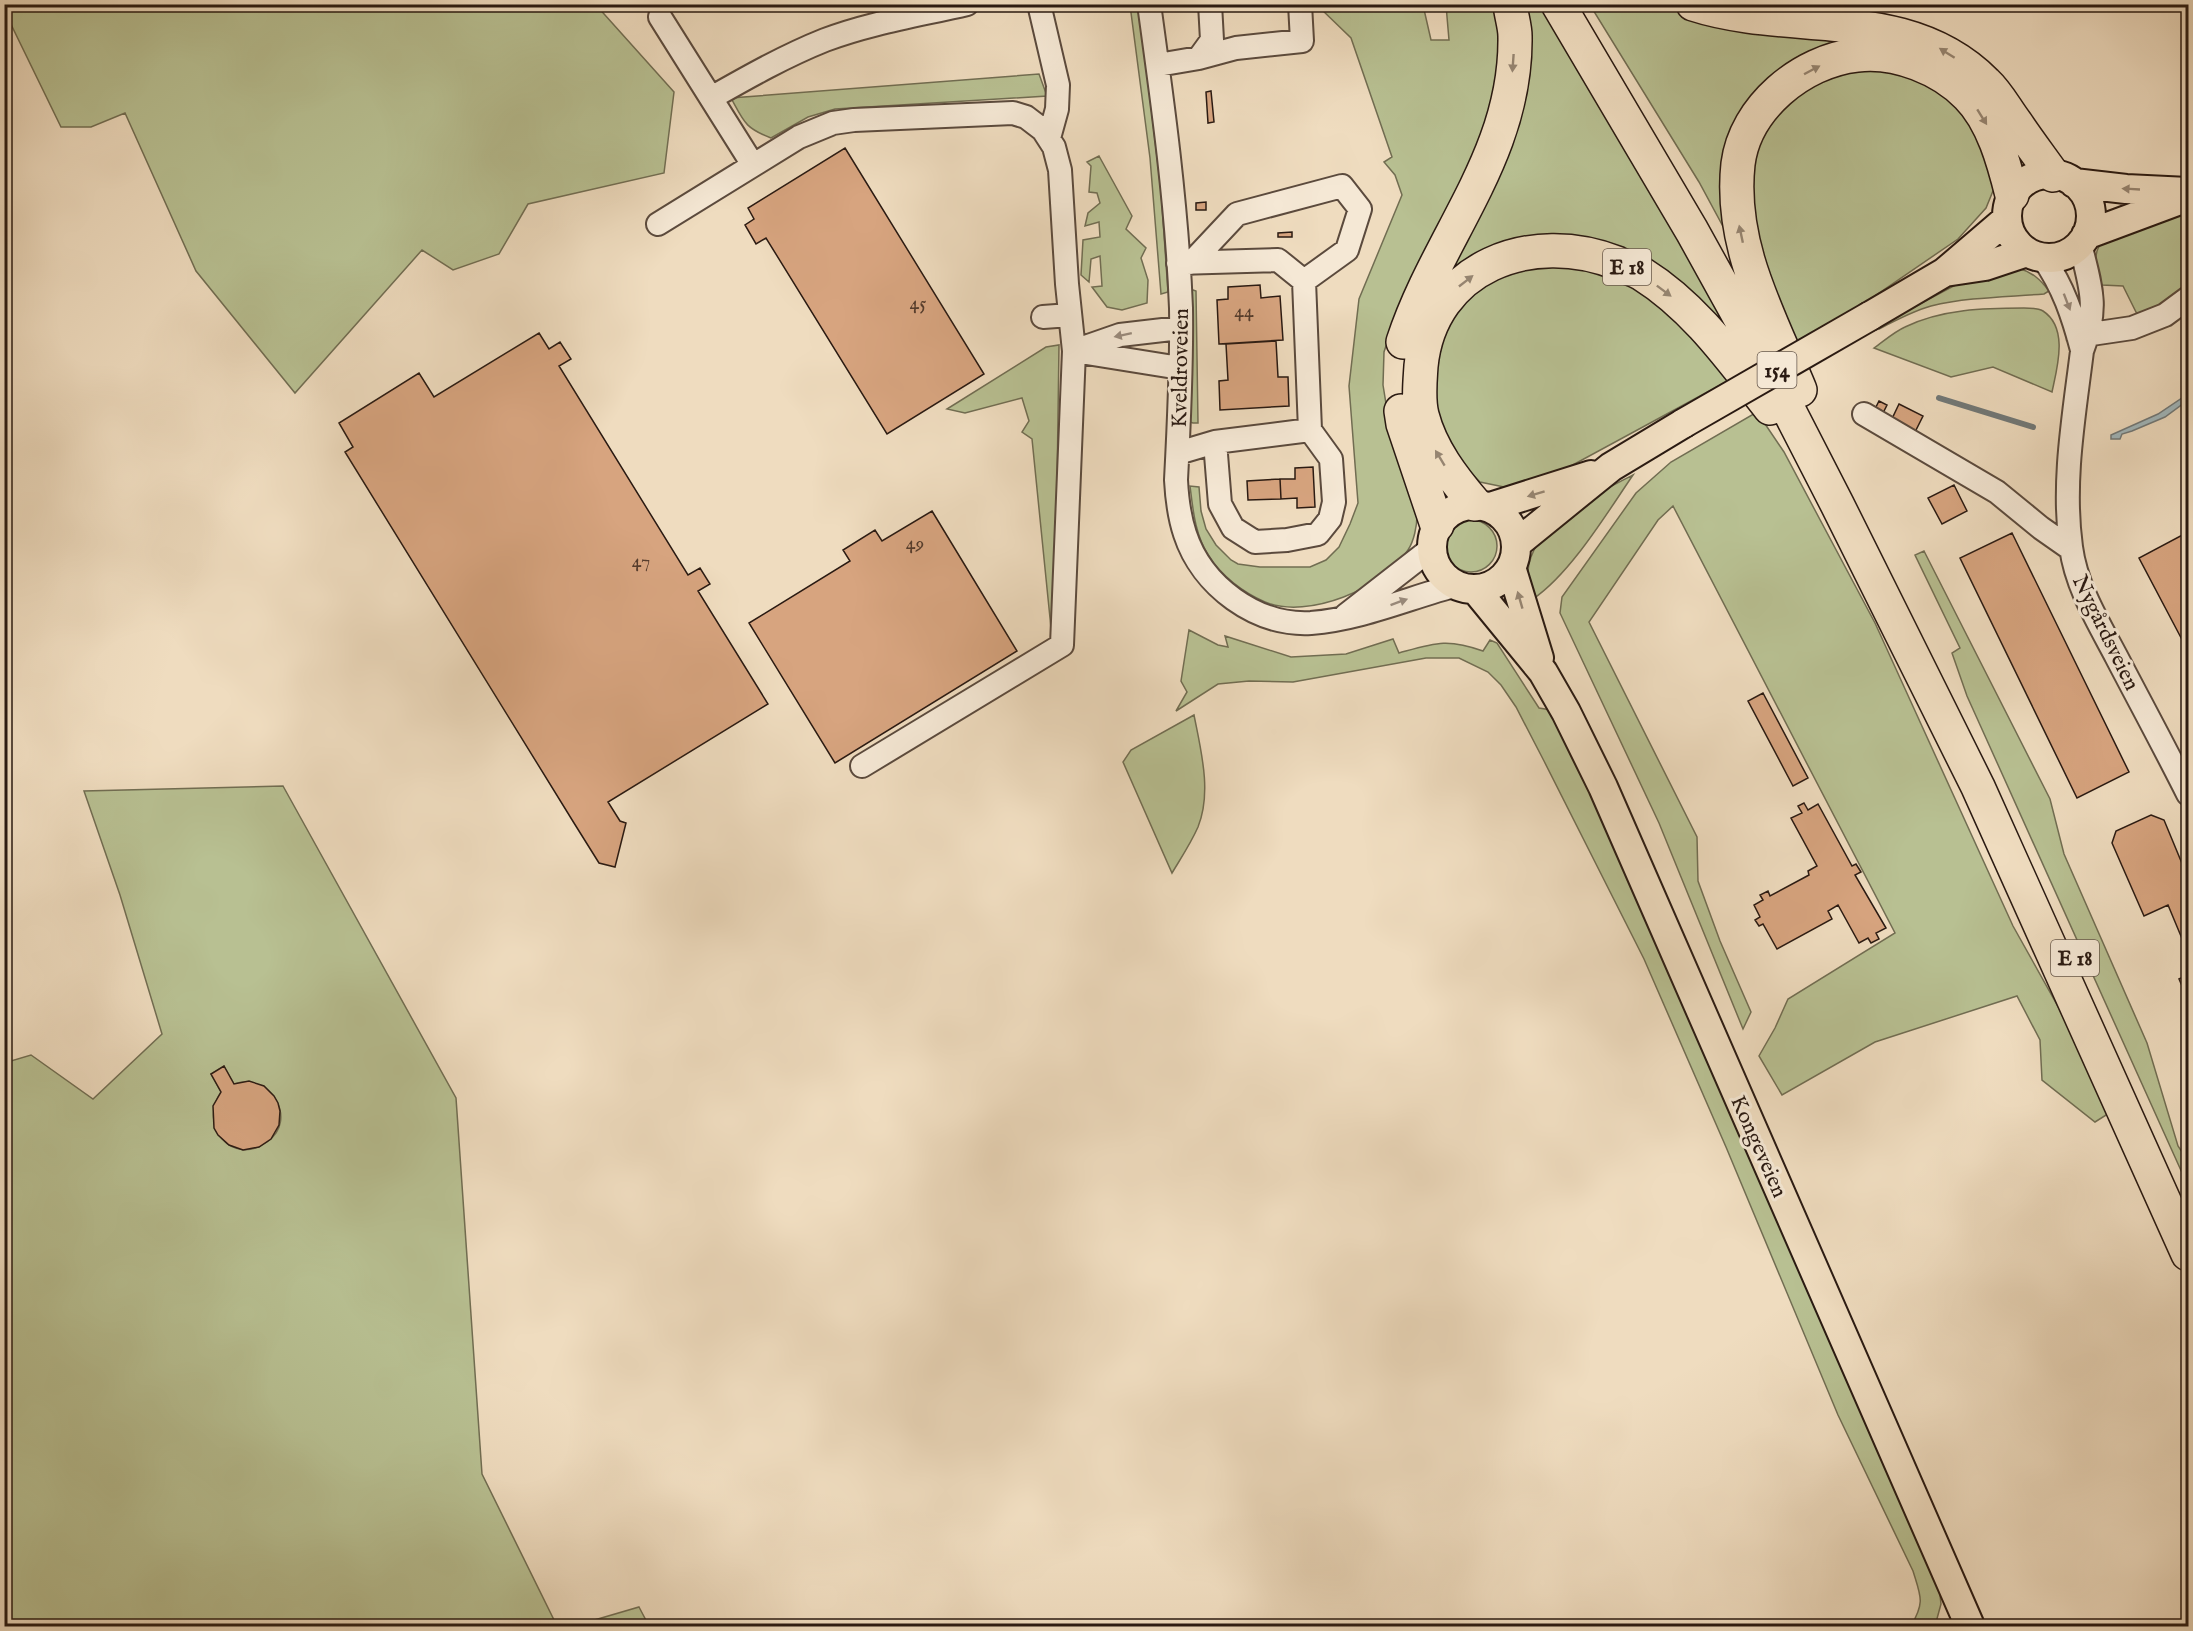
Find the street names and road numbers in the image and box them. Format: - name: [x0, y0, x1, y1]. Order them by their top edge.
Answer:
- road number: E 18: [1603, 249, 1651, 285]
- street label: Kveldroveien: [1166, 308, 1196, 428]
- road number: 154: [1758, 352, 1796, 388]
- street label: Nygårdsveien: [2065, 570, 2145, 696]
- road number: E 18: [2051, 940, 2099, 976]
- street label: Kongeveien: [1723, 1091, 1793, 1202]

